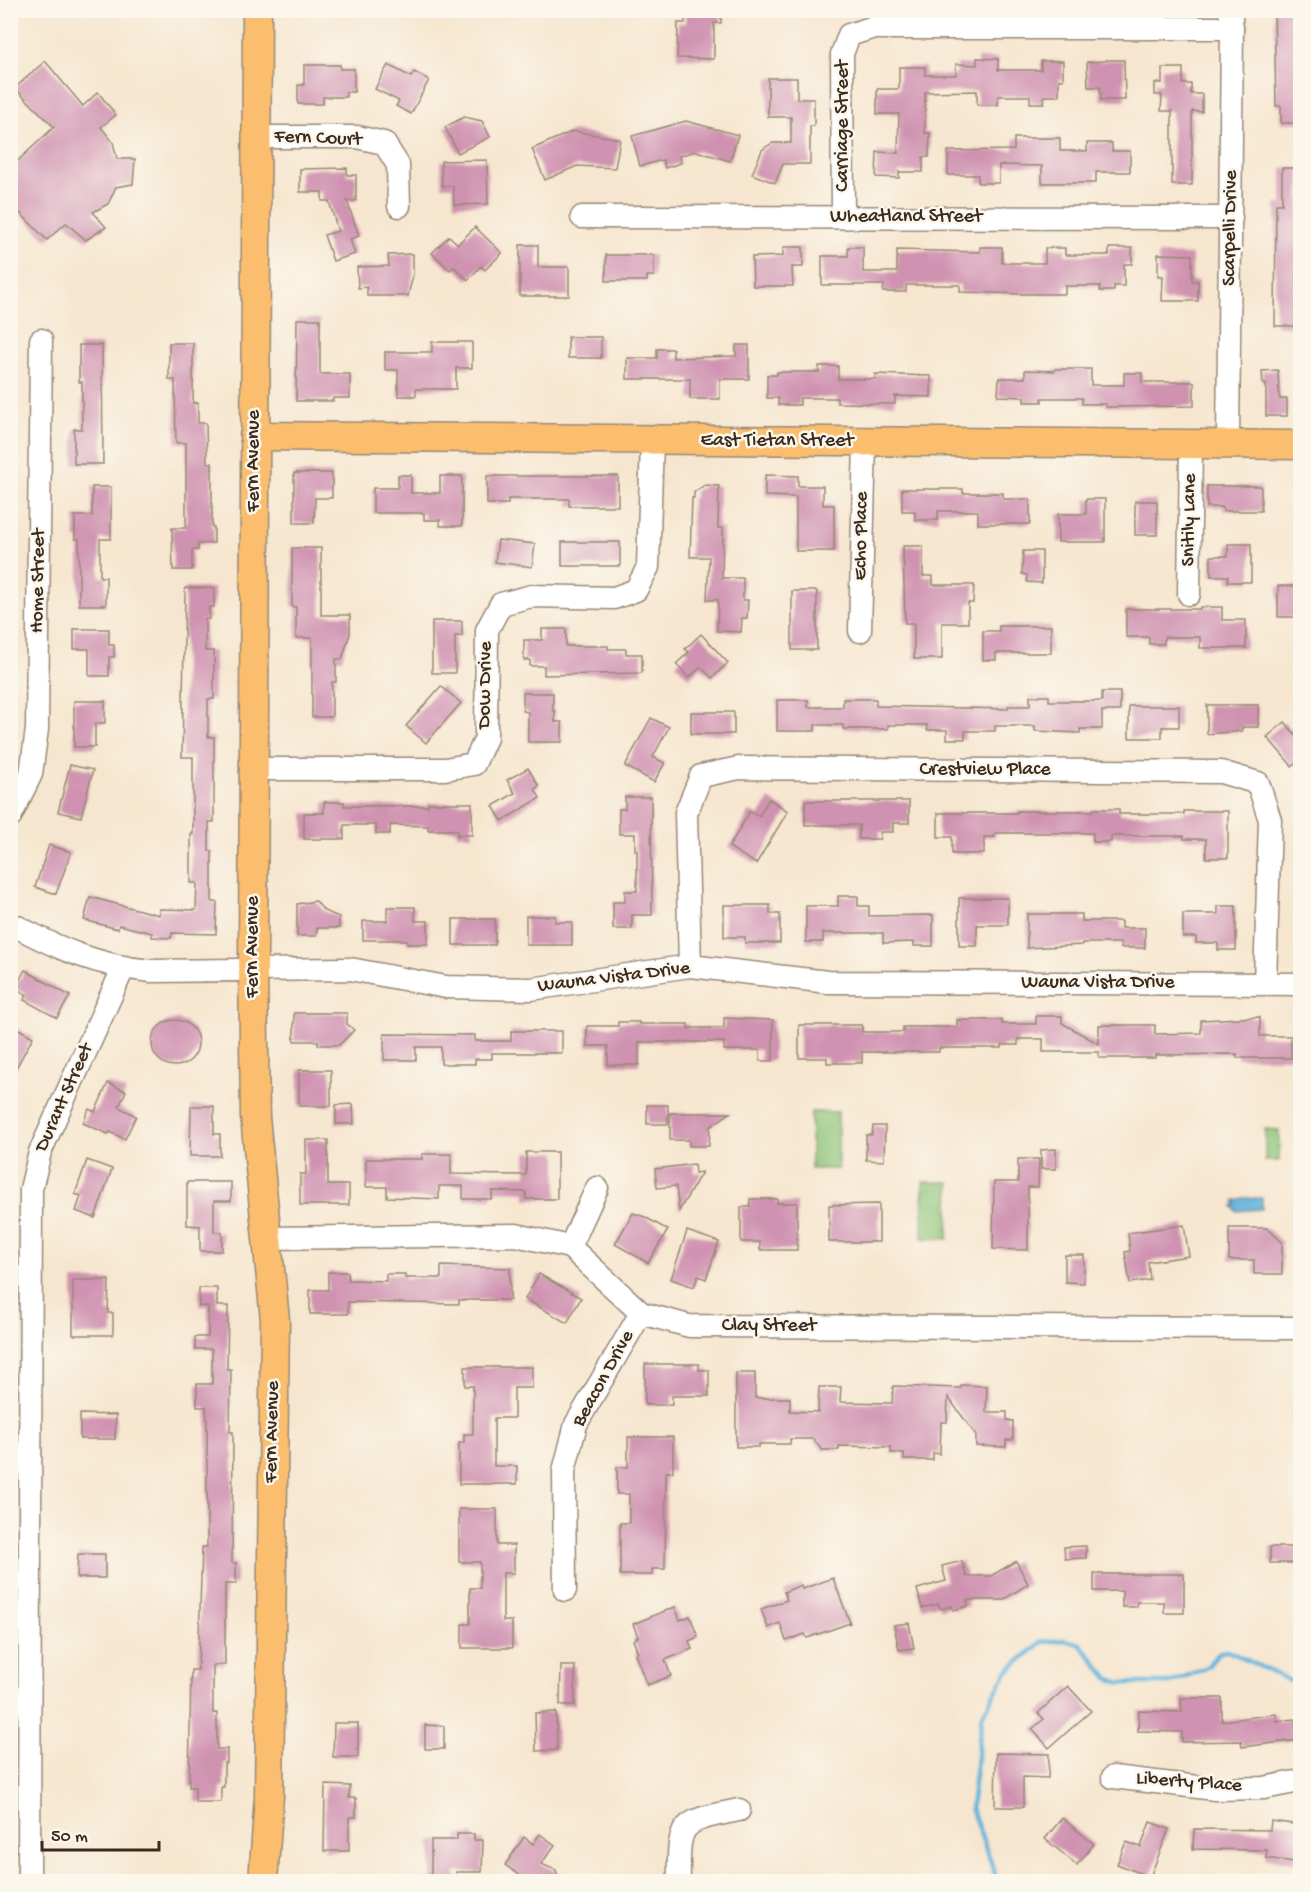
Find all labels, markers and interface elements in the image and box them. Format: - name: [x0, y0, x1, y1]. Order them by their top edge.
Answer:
- street label: Carriage Street: [832, 59, 855, 192]
- street label: Fern Court: [273, 126, 364, 152]
- street label: Scarpelli Drive: [1218, 169, 1244, 286]
- street label: Wheatland Street: [830, 206, 984, 229]
- street label: Fern Avenue: [243, 409, 266, 513]
- street label: East Tietan Street: [700, 430, 855, 453]
- street label: Snitily Lane: [1178, 473, 1202, 567]
- street label: Echo Place: [850, 491, 874, 581]
- street label: Home Street: [27, 527, 51, 633]
- street label: Dow Drive: [474, 641, 498, 731]
- street label: Crestview Place: [919, 759, 1051, 782]
- street label: Fern Avenue: [242, 895, 265, 999]
- street label: Wauna Vista Drive: [537, 957, 692, 999]
- street label: Wauna Vista Drive: [1021, 972, 1175, 995]
- street label: Durant Street: [30, 1039, 100, 1158]
- street label: Clay Street: [722, 1315, 818, 1338]
- street label: Beacon Drive: [568, 1326, 640, 1432]
- street label: Fern Avenue: [261, 1380, 285, 1484]
- street label: Liberty Place: [1135, 1768, 1243, 1798]
- scale bar: [42, 1814, 159, 1852]
- text: 50 m: [51, 1827, 88, 1848]

